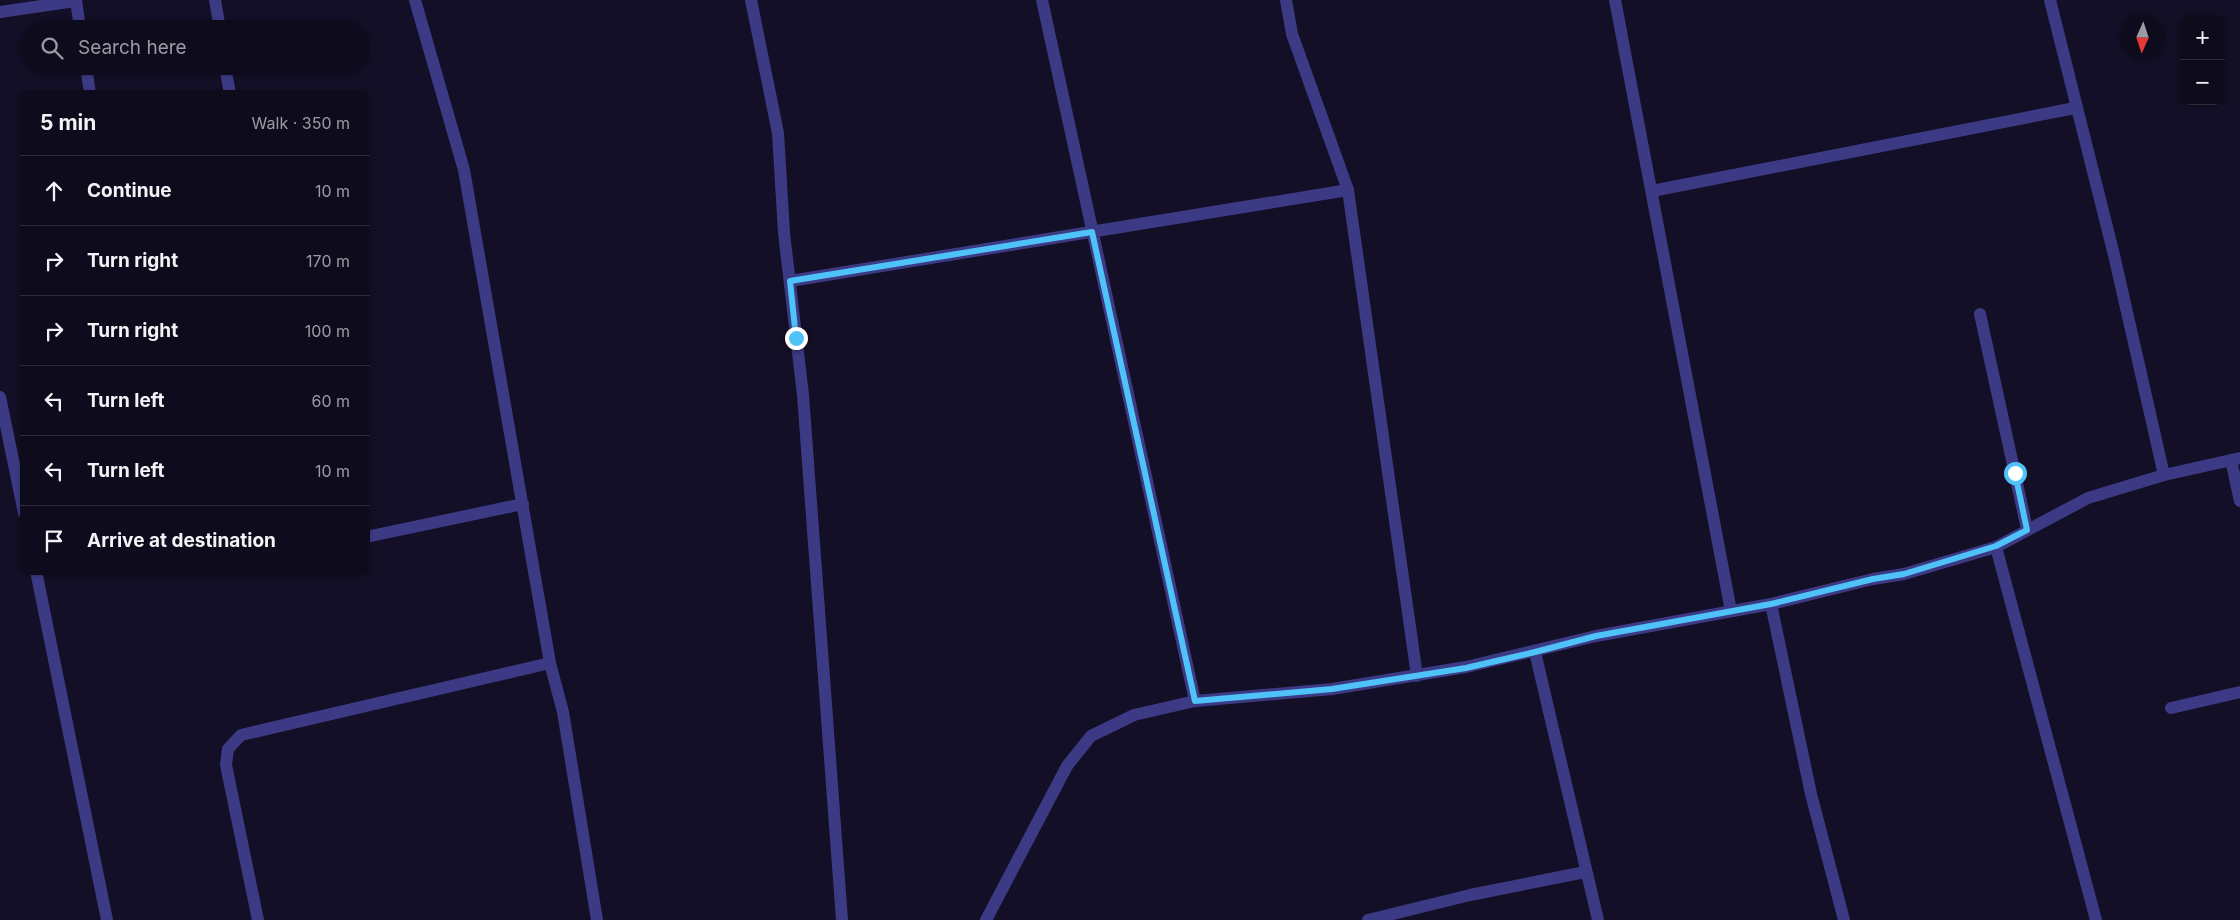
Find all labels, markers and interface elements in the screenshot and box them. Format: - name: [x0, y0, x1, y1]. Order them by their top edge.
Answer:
- north arrow: [2120, 15, 2165, 60]
- map controls: [2180, 15, 2225, 105]
- button: +: [2180, 15, 2225, 60]
- search box: [20, 20, 370, 75]
- icon: search: [38, 34, 66, 62]
- text: Search here: [78, 36, 187, 59]
- button: −: [2180, 60, 2225, 105]
- text: 5 min: [40, 110, 96, 135]
- text: Walk · 350 m: [252, 113, 350, 133]
- icon: ahead: [40, 177, 68, 205]
- text: Continue: [87, 179, 172, 202]
- text: 10 m: [315, 181, 350, 201]
- icon: right: [40, 247, 68, 275]
- text: Turn right: [87, 249, 178, 272]
- text: 170 m: [306, 251, 350, 271]
- icon: right: [40, 317, 68, 345]
- text: Turn right: [87, 319, 178, 342]
- text: 100 m: [305, 321, 350, 341]
- route end: [785, 327, 808, 350]
- icon: left: [40, 387, 68, 415]
- text: Turn left: [87, 389, 165, 412]
- text: 60 m: [311, 391, 350, 411]
- icon: left: [40, 457, 68, 485]
- text: Turn left: [87, 459, 165, 482]
- text: 10 m: [315, 461, 350, 481]
- route start: [2004, 462, 2027, 485]
- icon: arrive: [40, 527, 68, 555]
- text: Arrive at destination: [87, 529, 276, 552]

